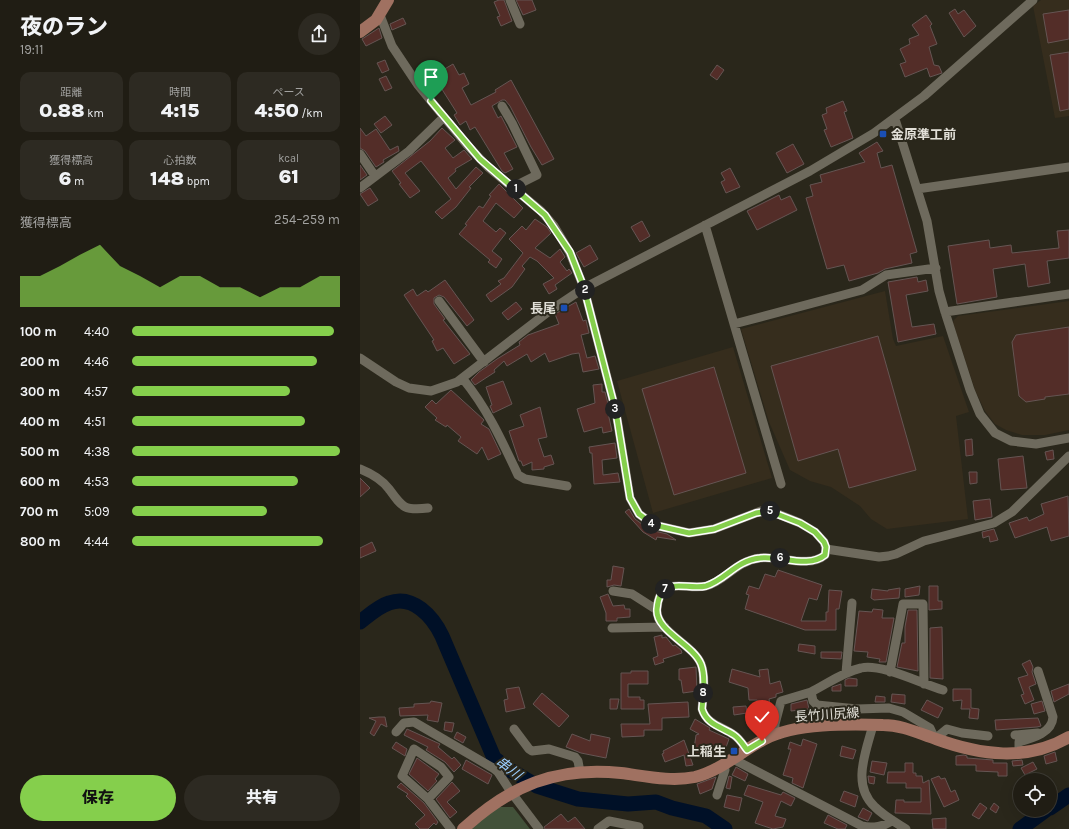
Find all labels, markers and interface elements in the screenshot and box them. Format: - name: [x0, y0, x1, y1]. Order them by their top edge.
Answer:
- button: share: [298, 13, 340, 55]
- text: 夜のラン: [20, 14, 108, 40]
- text: 19:11: [20, 42, 43, 57]
- pin: [414, 60, 448, 101]
- icon: arrive: [420, 66, 442, 88]
- text: 距離: [60, 86, 82, 99]
- text: 時間: [169, 86, 191, 99]
- text: ペース: [272, 86, 305, 99]
- text: 0.88: [39, 99, 85, 122]
- text: 4:15: [161, 99, 199, 122]
- text: 4:50: [255, 99, 299, 122]
- text: km: [85, 107, 104, 120]
- text: /km: [299, 107, 323, 120]
- place label: 金原準工前: [891, 127, 956, 142]
- marker: 金原準工前: [878, 129, 888, 139]
- text: kcal: [278, 152, 299, 165]
- text: 獲得標高: [49, 154, 93, 167]
- text: 心拍数: [163, 154, 196, 167]
- text: 61: [278, 165, 299, 188]
- text: 6: [58, 167, 71, 190]
- text: 148: [150, 167, 184, 190]
- text: m: [71, 175, 84, 188]
- text: bpm: [184, 175, 210, 188]
- pin: 1: [506, 179, 526, 199]
- text: 1: [514, 182, 518, 195]
- text: 254–259 m: [274, 212, 340, 227]
- text: 獲得標高: [20, 215, 72, 230]
- pin: 2: [575, 280, 595, 300]
- text: 2: [582, 283, 588, 296]
- place label: 長尾: [530, 301, 556, 316]
- marker: 長尾: [559, 303, 569, 313]
- text: 100 m: [20, 324, 57, 339]
- text: 4:40: [84, 324, 109, 339]
- text: 200 m: [20, 354, 60, 369]
- text: 4:46: [84, 354, 109, 369]
- text: 300 m: [20, 384, 60, 399]
- text: 4:57: [84, 384, 108, 399]
- pin: 3: [605, 399, 625, 419]
- text: 3: [612, 402, 618, 415]
- text: 400 m: [20, 414, 60, 429]
- text: 4:51: [84, 414, 106, 429]
- text: 500 m: [20, 444, 60, 459]
- text: 4:38: [84, 444, 110, 459]
- text: 600 m: [20, 474, 60, 489]
- text: 4:53: [84, 474, 109, 489]
- pin: 5: [760, 501, 780, 521]
- text: 700 m: [20, 504, 59, 519]
- text: 5:09: [84, 504, 110, 519]
- text: 5: [767, 504, 773, 517]
- pin: 4: [641, 514, 661, 534]
- text: 4: [648, 517, 654, 530]
- text: 800 m: [20, 534, 60, 549]
- text: 4:44: [84, 534, 109, 549]
- pin: 6: [770, 548, 790, 568]
- text: 6: [777, 551, 783, 564]
- pin: 7: [655, 579, 675, 599]
- text: 7: [662, 582, 668, 595]
- pin: 8: [693, 683, 713, 703]
- text: 8: [699, 686, 707, 699]
- pin: [745, 700, 779, 741]
- street label: 長竹川尻線: [794, 705, 860, 724]
- icon: check: [751, 706, 773, 728]
- place label: 上稲生: [687, 744, 726, 759]
- marker: 上稲生: [729, 746, 739, 756]
- water label: 串川: [492, 753, 527, 785]
- map controls: [1013, 773, 1057, 817]
- button: locate: [1013, 773, 1057, 817]
- button: 保存: [20, 775, 176, 821]
- button: 共有: [184, 775, 340, 821]

